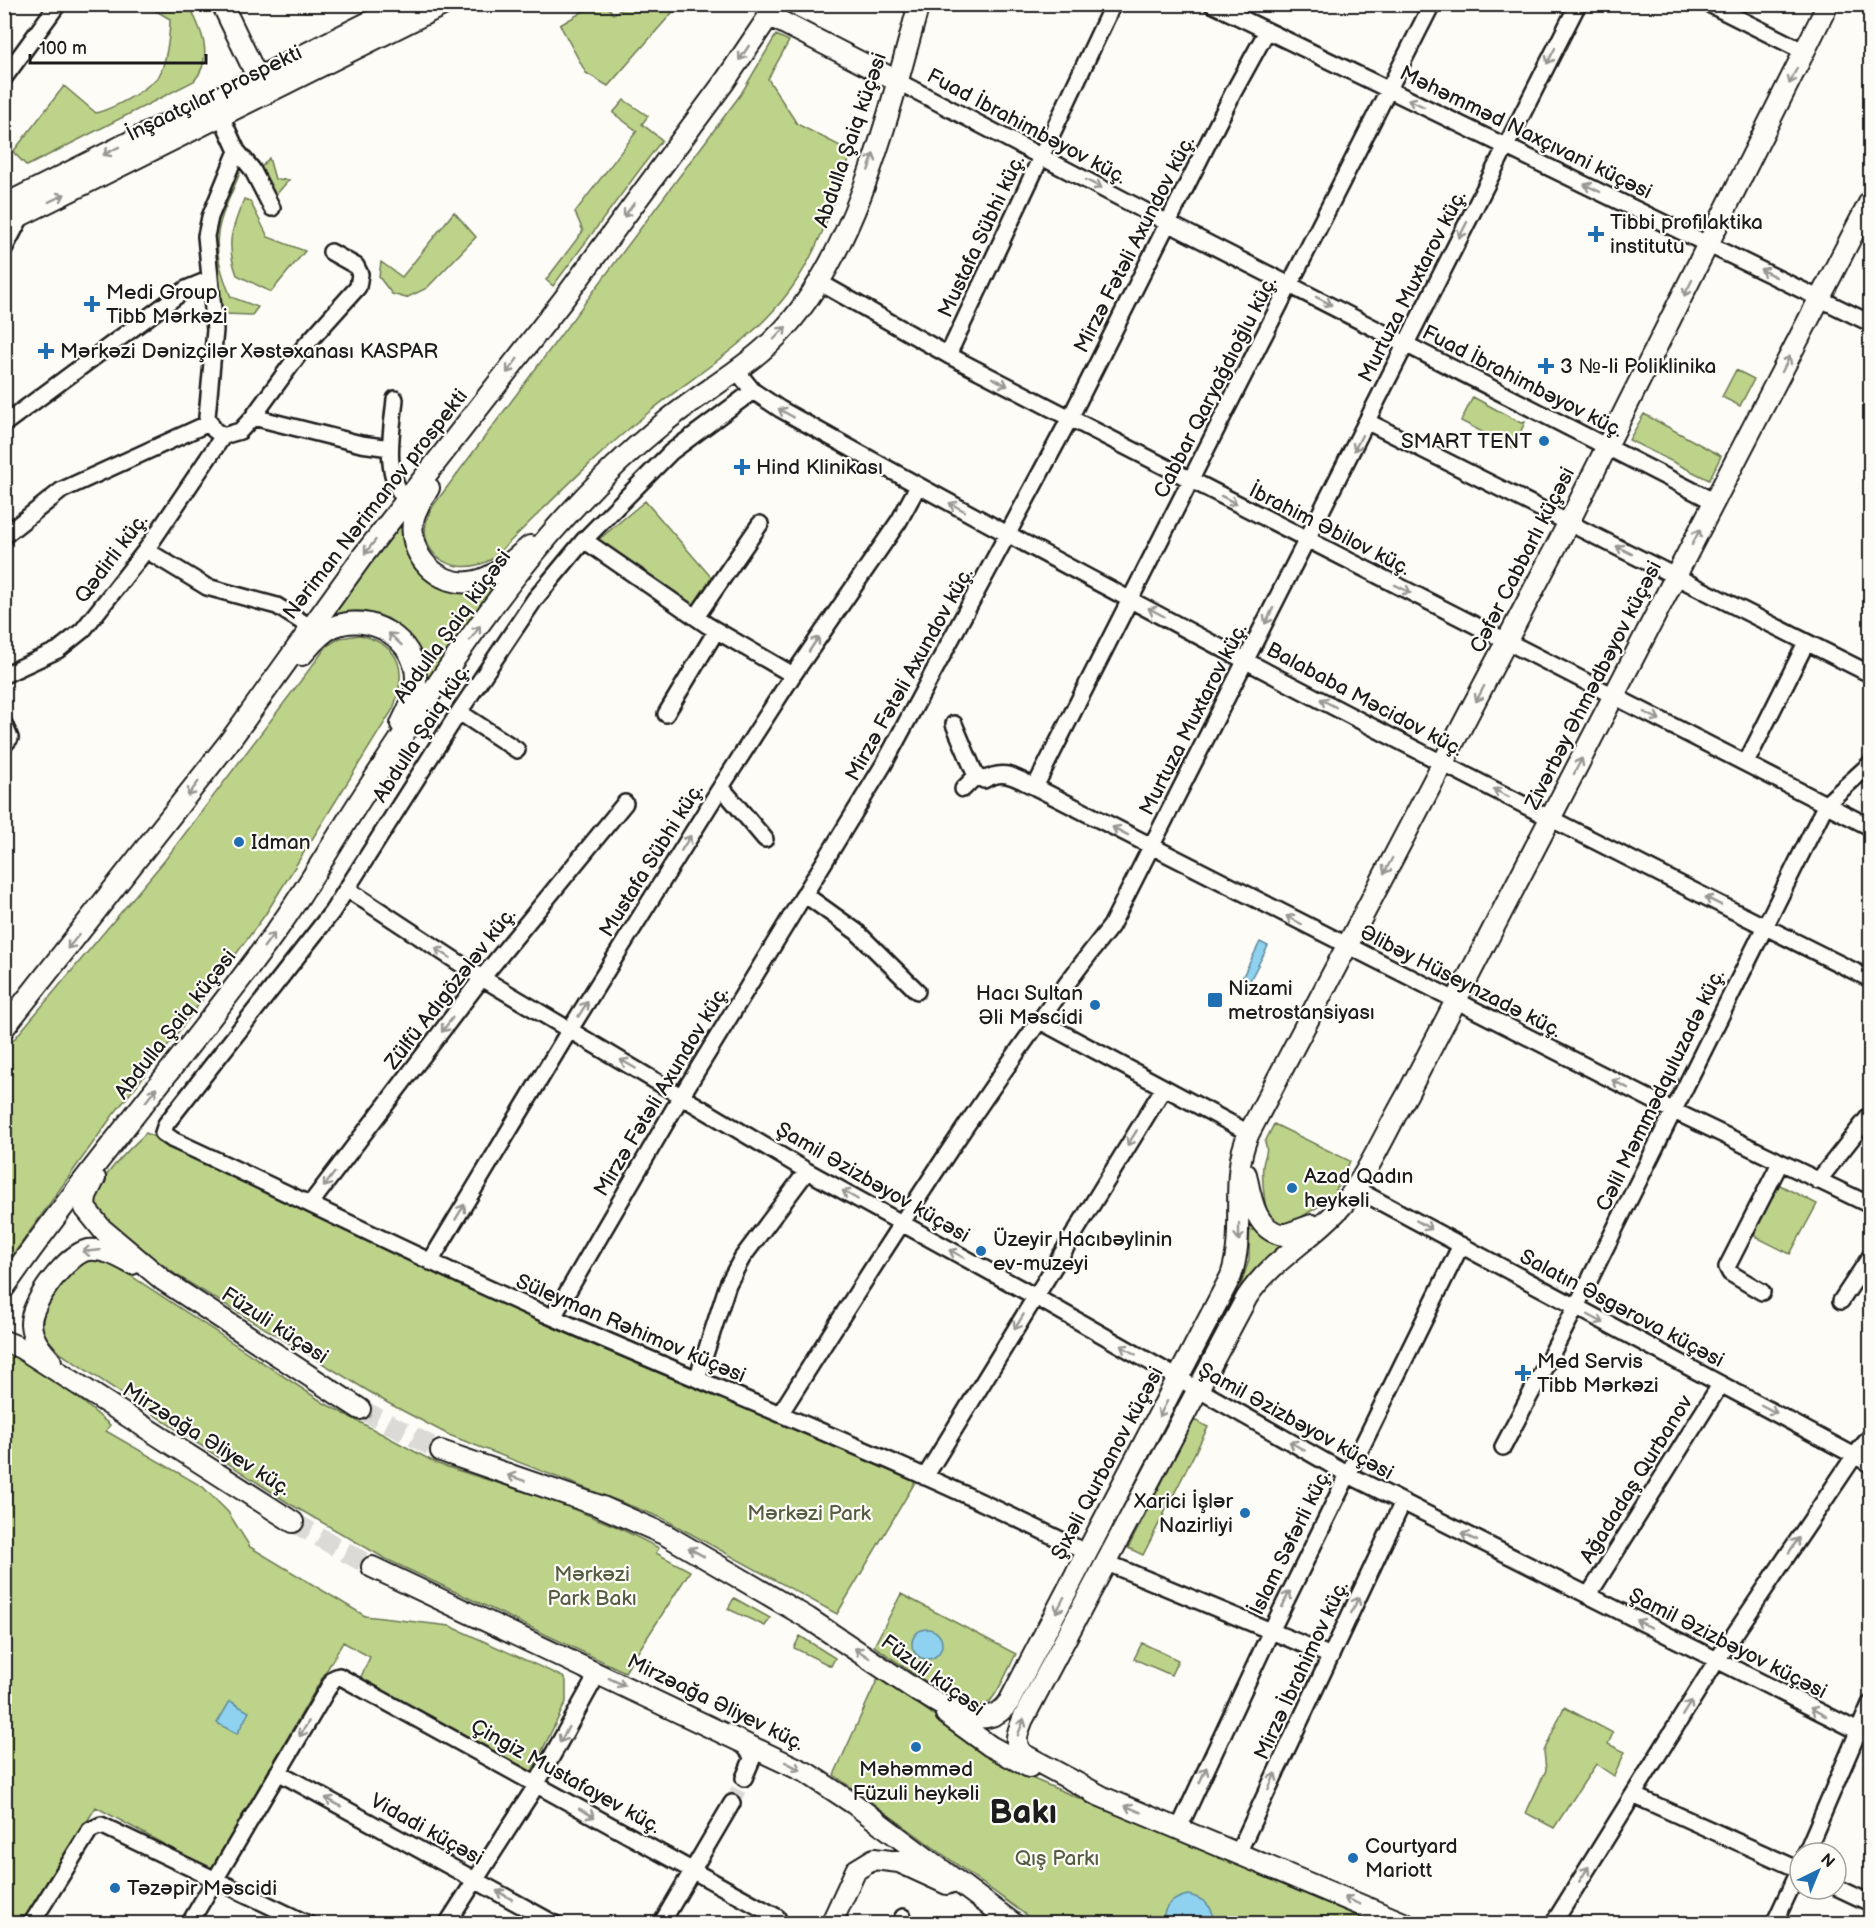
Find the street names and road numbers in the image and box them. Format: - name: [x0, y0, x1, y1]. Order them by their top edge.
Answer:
- street label: İnşaatçılar prospekti: [122, 40, 306, 147]
- street label: Abdulla Şaiq küçəsi: [809, 50, 892, 231]
- street label: Məhəmməd Naxçıvani küçəsi: [1396, 60, 1656, 205]
- street label: Fuad İbrahimbəyov küç.: [923, 63, 1131, 190]
- street label: Mirzə Fətəli Axundov küç.: [1069, 131, 1200, 357]
- street label: Mustafa Sübhi küç.: [933, 151, 1030, 321]
- street label: Murtuza Muxtarov küç.: [1353, 186, 1472, 387]
- street label: Cabbar Qaryağdıoğlu küç.: [1149, 272, 1282, 502]
- street label: Fuad İbrahimbəyov küç.: [1418, 320, 1627, 443]
- street label: Nəriman Nərimanov prospekti: [278, 384, 473, 624]
- street label: Cəfər Cabbarlı küçəsi: [1465, 463, 1580, 657]
- street label: İbrahim Əbilov küç.: [1245, 478, 1415, 581]
- street label: Qədirli küç.: [70, 509, 153, 608]
- street label: Abdulla Şaiq küçəsi: [388, 545, 516, 708]
- street label: Zivərbəy Əhmədbəyov küçəsi: [1519, 557, 1667, 814]
- street label: Mirzə Fətəli Axundov küç.: [840, 563, 979, 785]
- street label: Murtuza Muxtarov küç.: [1134, 619, 1253, 820]
- street label: Balababa Məcidov küç.: [1262, 637, 1467, 762]
- street label: Abdulla Şaiq küç.: [368, 660, 475, 807]
- street label: Mustafa Sübhi küç.: [594, 779, 709, 942]
- street label: Zülfü Adıgözələv küç.: [379, 902, 521, 1075]
- street label: Əlibəy Hüseynzadə küç.: [1356, 920, 1566, 1043]
- street label: Abdulla Şaiq küçəsi: [109, 944, 242, 1104]
- street label: Cəlil Məmmədquluzadə küç.: [1591, 965, 1730, 1215]
- street label: Mirzə Fətəli Axundov küç.: [589, 982, 734, 1201]
- street label: Şamil Əzizbəyov küçəsi: [772, 1117, 974, 1248]
- street label: Salatın Əsgərova küçəsi: [1515, 1244, 1728, 1373]
- street label: Süleyman Rəhimov küçəsi: [512, 1269, 750, 1388]
- street label: Füzuli küçəsi: [217, 1282, 333, 1369]
- street label: Şamil Əzizbəyov küçəsi: [1194, 1357, 1398, 1486]
- street label: Şıxəli Qurbanov küçəsi: [1046, 1363, 1169, 1564]
- street label: Mirzəağa Əliyev küç.: [118, 1377, 296, 1501]
- street label: Ağadadaş Qurbanov: [1575, 1390, 1699, 1568]
- street label: İslam Səfərli küç.: [1244, 1465, 1337, 1619]
- street label: Mirzə İbrahimov küç.: [1249, 1577, 1354, 1764]
- street label: Şamil Əzizbəyov küçəsi: [1624, 1583, 1831, 1704]
- street label: Füzuli küçəsi: [876, 1629, 989, 1721]
- street label: Mirzəağa Əliyev küç.: [623, 1649, 808, 1756]
- street label: Çingiz Mustafayev küç.: [466, 1714, 665, 1839]
- street label: Vidadi küçəsi: [366, 1788, 488, 1871]

